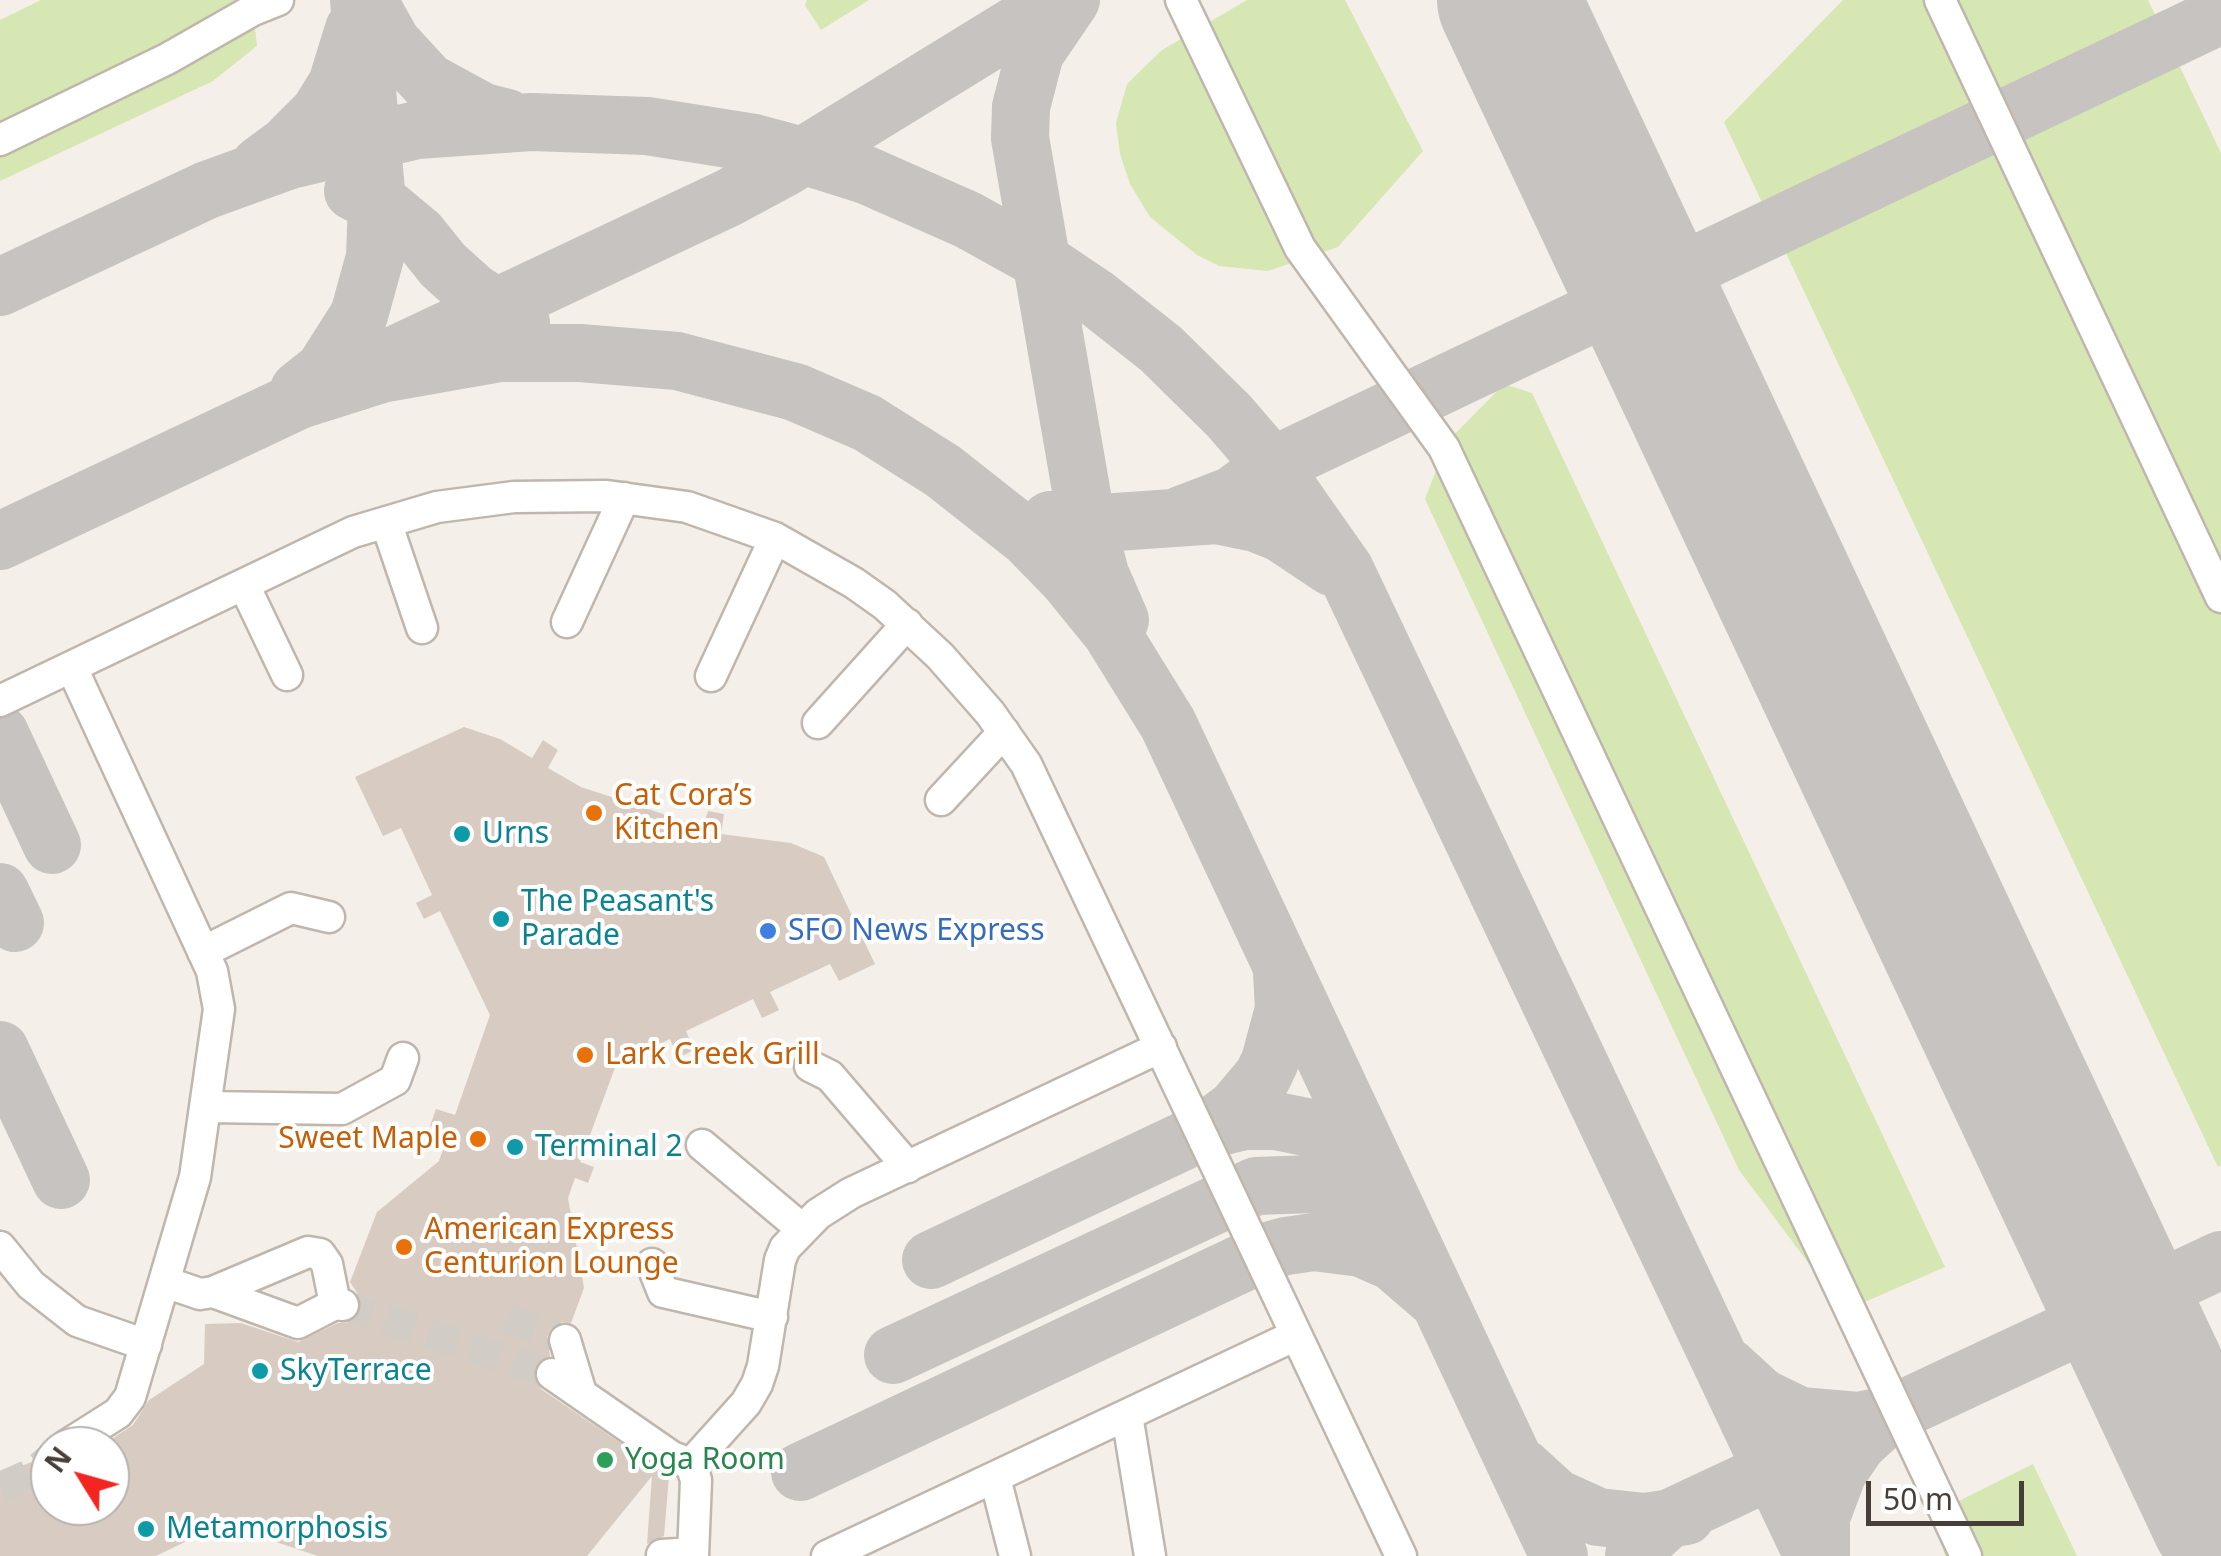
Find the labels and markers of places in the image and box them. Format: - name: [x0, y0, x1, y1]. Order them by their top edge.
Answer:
- place label: Cat Cora’s Kitchen: [614, 778, 753, 848]
- marker: Cat Cora’s Kitchen: [583, 802, 605, 824]
- place label: Urns: [482, 816, 549, 852]
- marker: Urns: [451, 823, 473, 845]
- place label: The Peasant's Parade: [521, 884, 714, 954]
- marker: The Peasant's Parade: [490, 908, 512, 930]
- place label: SFO News Express: [788, 913, 1045, 949]
- marker: SFO News Express: [757, 920, 779, 942]
- place label: Lark Creek Grill: [605, 1037, 820, 1073]
- marker: Lark Creek Grill: [574, 1044, 596, 1066]
- place label: Sweet Maple: [278, 1121, 458, 1157]
- marker: Sweet Maple: [467, 1128, 489, 1150]
- place label: Terminal 2: [535, 1129, 683, 1165]
- marker: Terminal 2: [504, 1136, 526, 1158]
- place label: American Express Centurion Lounge: [424, 1212, 679, 1282]
- marker: American Express Centurion Lounge: [393, 1236, 415, 1258]
- place label: SkyTerrace: [280, 1353, 432, 1389]
- marker: SkyTerrace: [249, 1360, 271, 1382]
- place label: Yoga Room: [625, 1442, 785, 1478]
- marker: Yoga Room: [594, 1449, 616, 1471]
- place label: Metamorphosis: [166, 1511, 388, 1547]
- marker: Metamorphosis: [135, 1518, 157, 1540]

